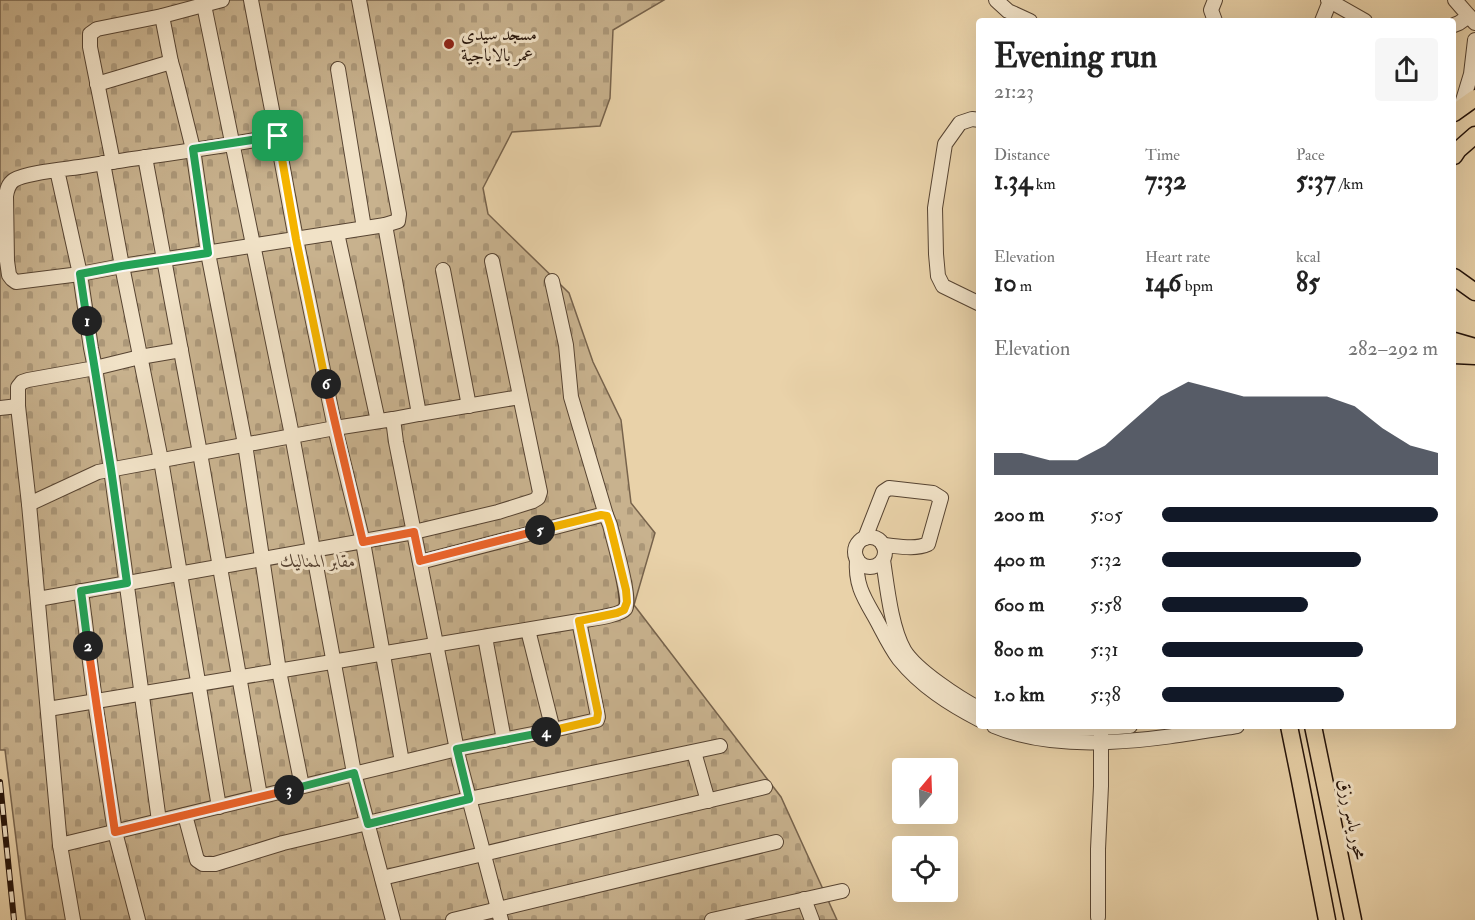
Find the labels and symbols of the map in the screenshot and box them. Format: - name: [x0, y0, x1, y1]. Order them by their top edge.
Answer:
- place label: مسجد سيدى عمر بالاباجية: [461, 23, 537, 67]
- marker: مسجد سيدى عمر بالاباجية: [442, 37, 456, 51]
- pin: [252, 110, 303, 161]
- pin: 1: [72, 306, 102, 336]
- pin: 6: [311, 369, 341, 399]
- pin: 5: [525, 515, 555, 545]
- park label: مقابر المماليك: [280, 550, 356, 573]
- pin: 2: [73, 631, 103, 661]
- pin: 4: [531, 717, 561, 747]
- north arrow: [892, 758, 958, 824]
- pin: 3: [274, 775, 304, 805]
- street label: محور ياسر رزق: [1332, 776, 1372, 862]

